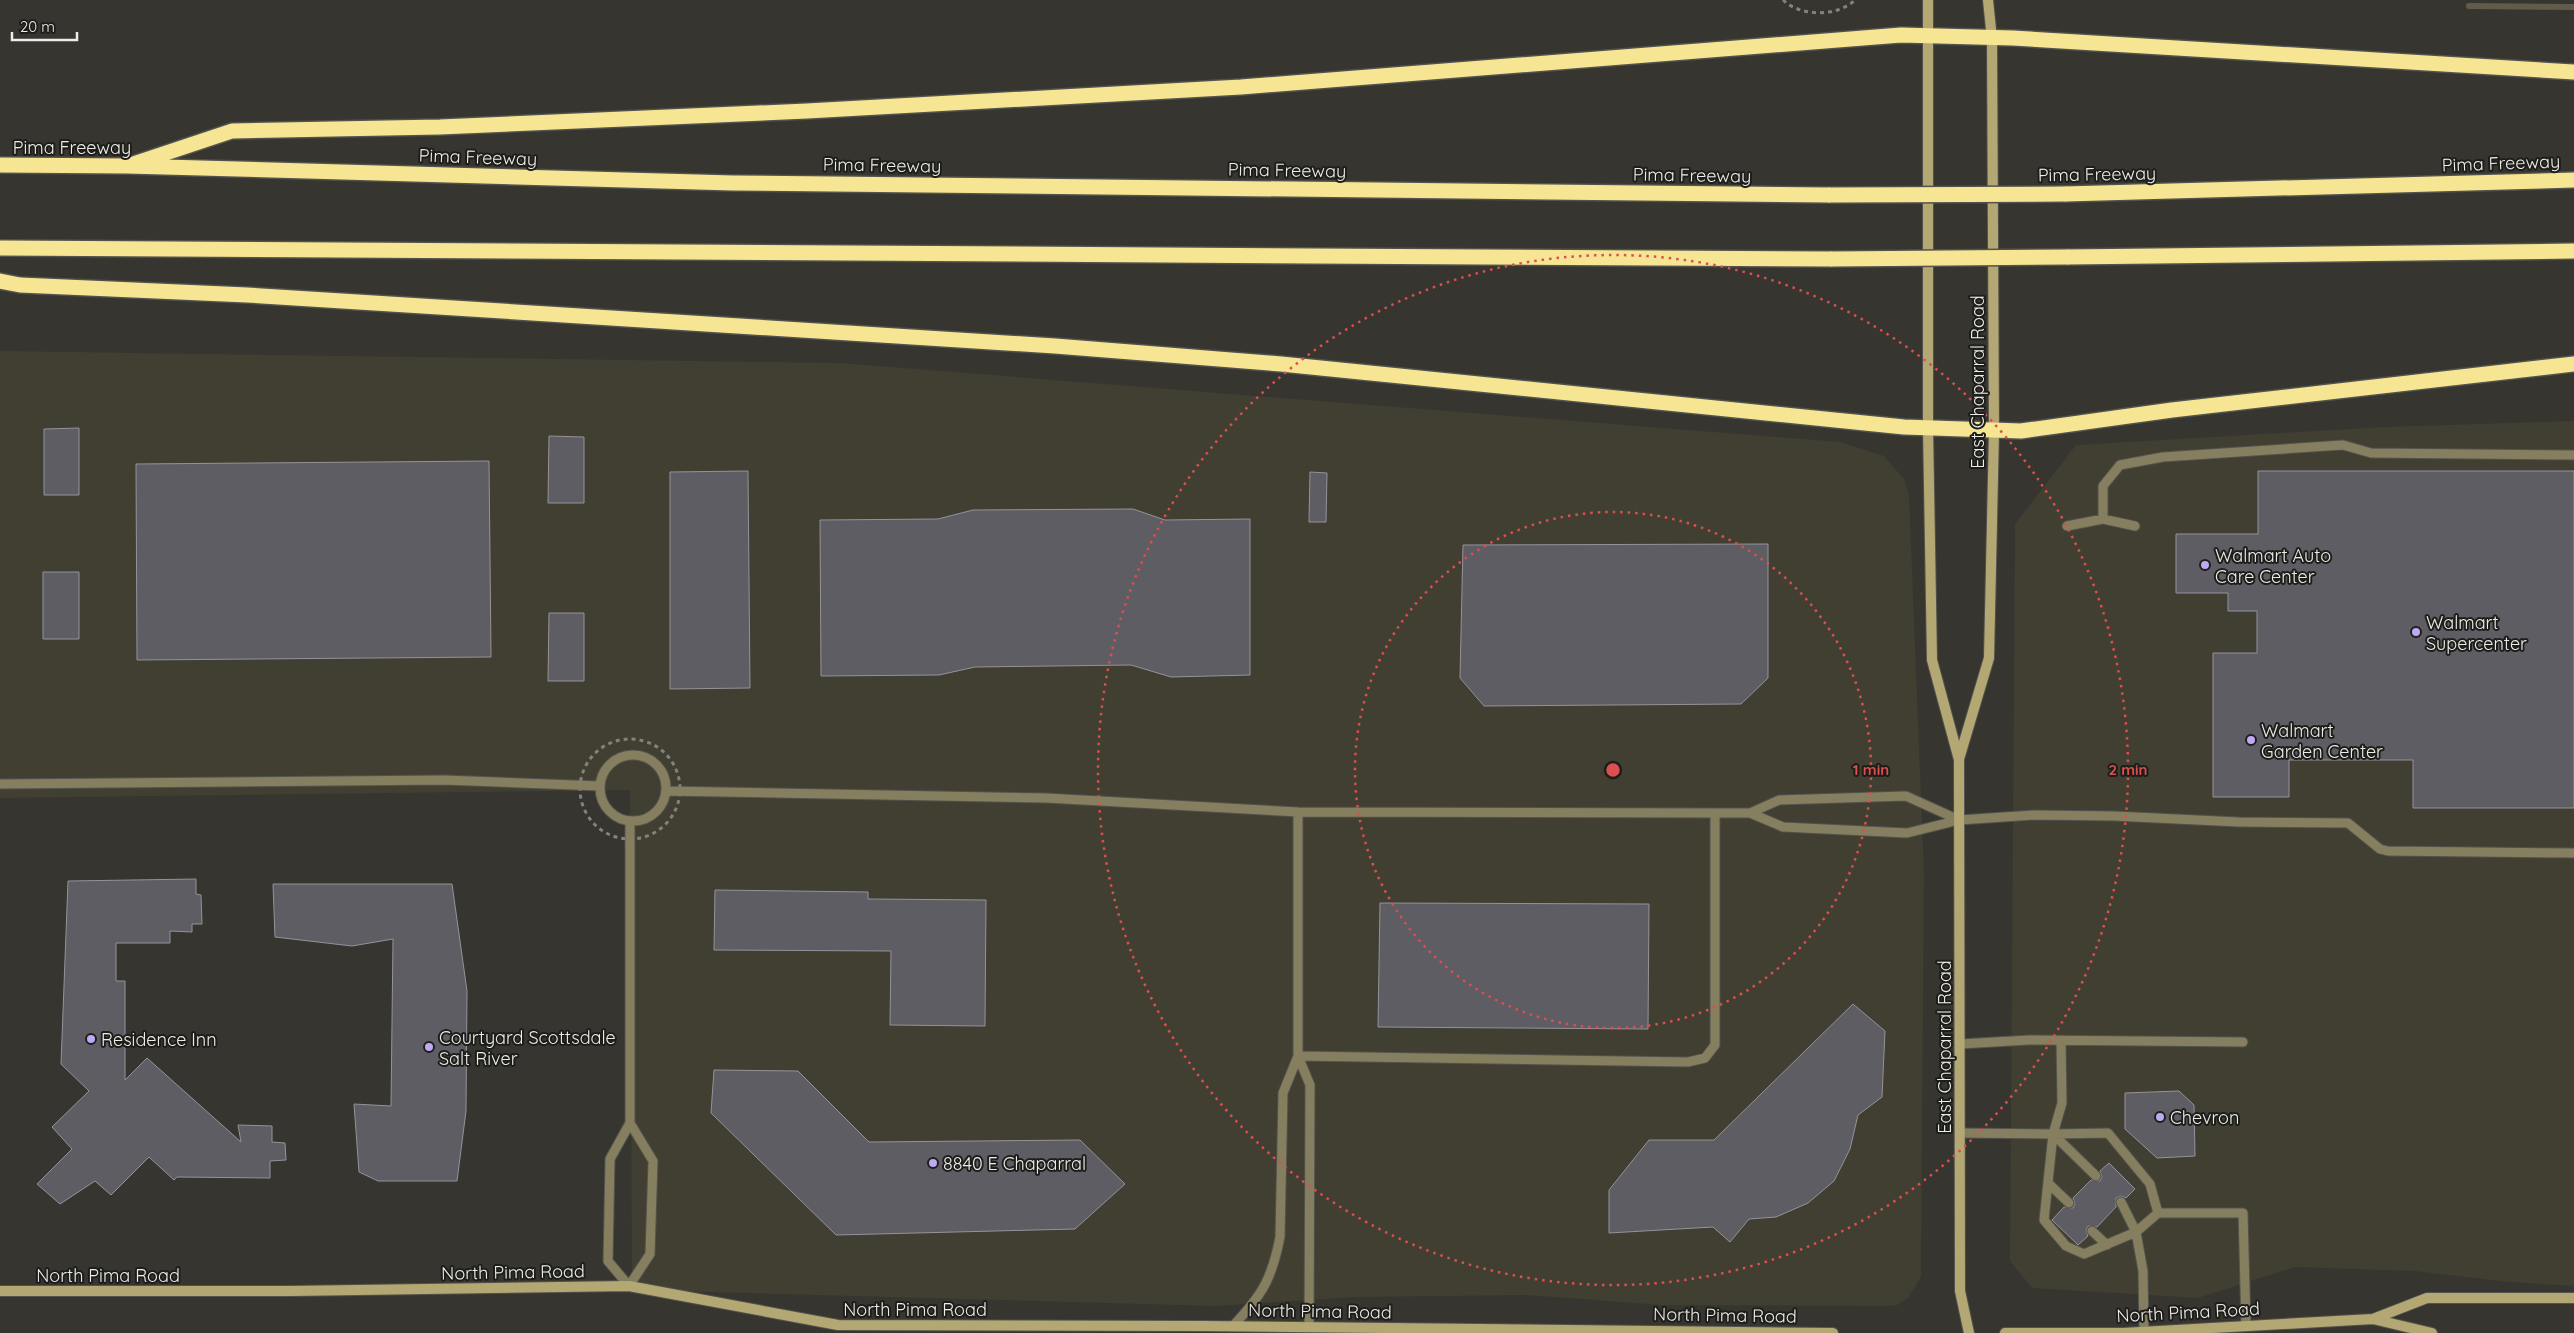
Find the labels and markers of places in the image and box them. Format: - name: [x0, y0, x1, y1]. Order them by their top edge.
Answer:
- place label: Walmart Auto Care Center: [2215, 544, 2331, 588]
- marker: Walmart Auto Care Center: [2199, 559, 2211, 571]
- place label: Walmart Supercenter: [2426, 611, 2527, 655]
- marker: Walmart Supercenter: [2410, 626, 2422, 638]
- place label: Walmart Garden Center: [2261, 719, 2383, 763]
- marker: Walmart Garden Center: [2245, 734, 2257, 746]
- centre of rings: [1604, 761, 1622, 779]
- place label: Courtyard Scottsdale Salt River: [439, 1026, 616, 1070]
- place label: Residence Inn: [101, 1028, 217, 1051]
- marker: Residence Inn: [85, 1033, 97, 1045]
- marker: Courtyard Scottsdale Salt River: [423, 1041, 435, 1053]
- place label: Chevron: [2170, 1106, 2239, 1129]
- marker: Chevron: [2154, 1111, 2166, 1123]
- place label: 8840 E Chaparral: [943, 1152, 1086, 1175]
- marker: 8840 E Chaparral: [927, 1157, 939, 1169]

